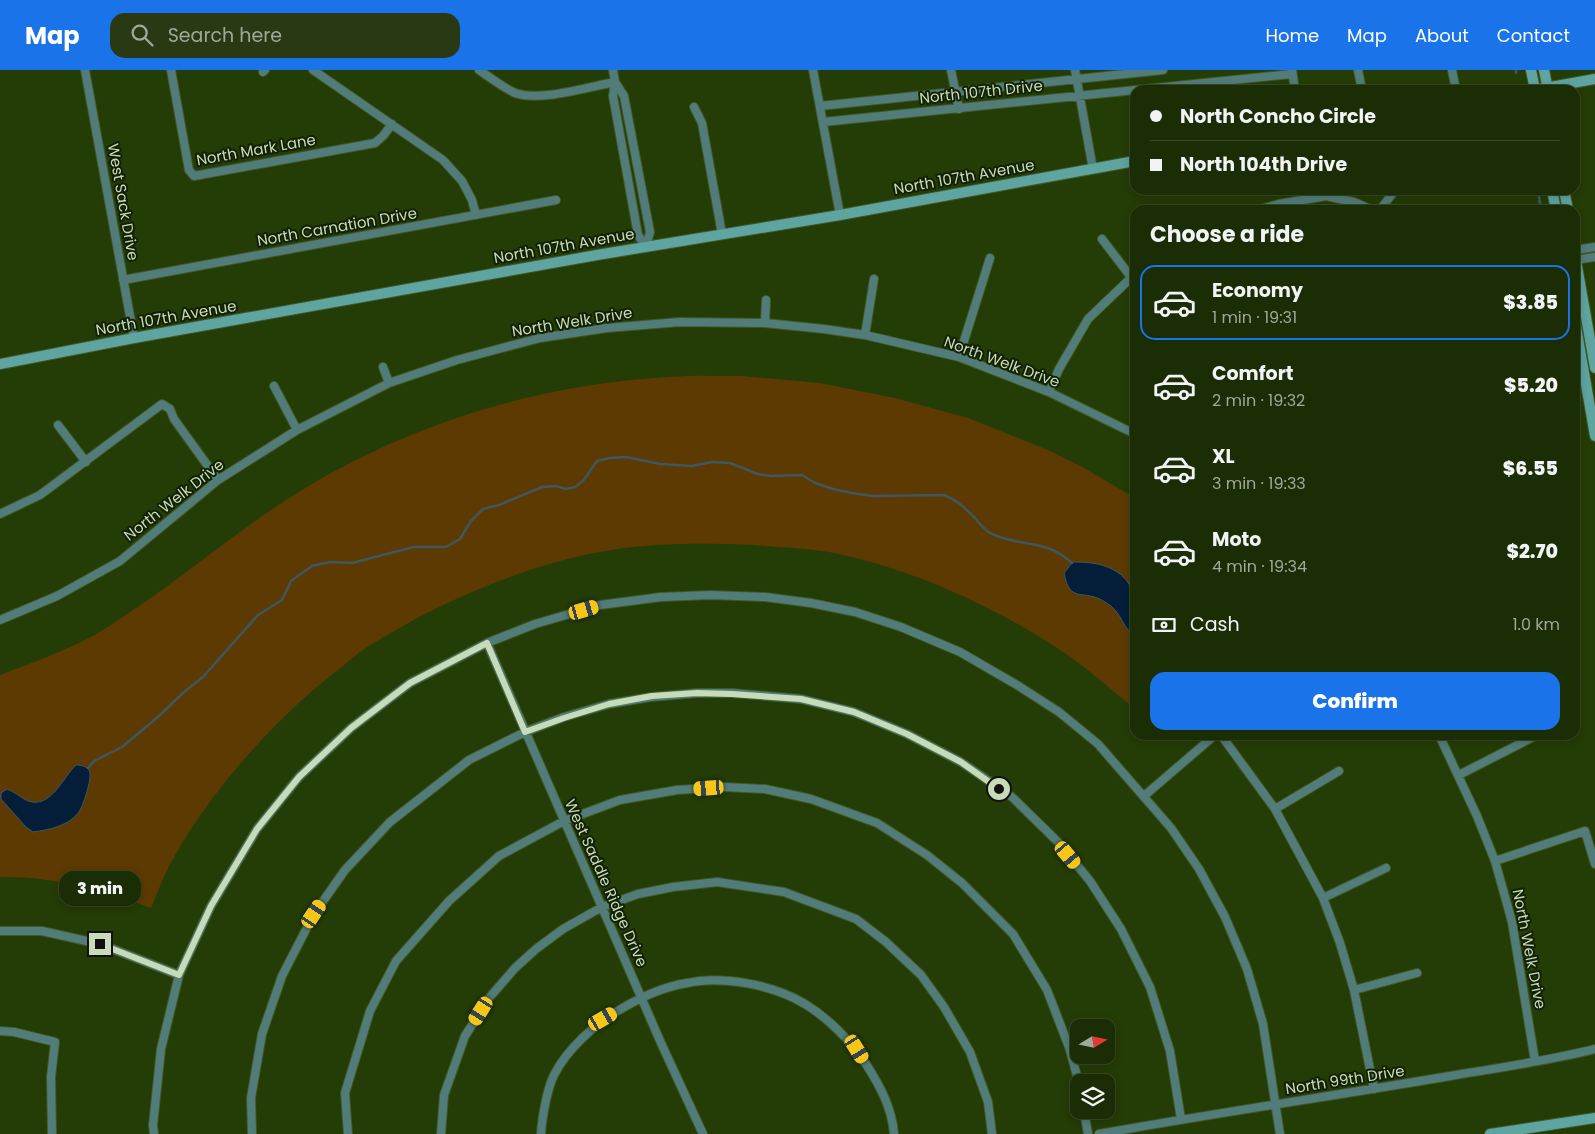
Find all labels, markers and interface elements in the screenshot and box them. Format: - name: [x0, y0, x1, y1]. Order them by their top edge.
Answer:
- search box: [110, 13, 460, 58]
- text: Map: [25, 19, 80, 52]
- icon: search: [128, 21, 156, 49]
- text: Search here: [168, 22, 282, 49]
- text: Home: [1265, 23, 1319, 48]
- text: Map: [1347, 23, 1387, 48]
- text: About: [1415, 23, 1469, 48]
- text: Contact: [1497, 23, 1570, 48]
- street label: North 107th Drive: [918, 75, 1044, 108]
- text: North Concho Circle: [1180, 103, 1376, 130]
- street label: North Mark Lane: [195, 129, 317, 170]
- street label: West Sack Drive: [103, 142, 144, 262]
- text: North 104th Drive: [1180, 151, 1347, 178]
- street label: North 107th Avenue: [892, 154, 1036, 199]
- street label: North Carnation Drive: [255, 202, 418, 251]
- text: Choose a ride: [1150, 219, 1304, 250]
- street label: North 107th Avenue: [492, 223, 636, 268]
- text: Economy: [1212, 277, 1303, 304]
- icon: car: [1152, 280, 1197, 325]
- text: $3.85: [1503, 289, 1558, 316]
- street label: North 107th Avenue: [94, 295, 238, 340]
- street label: North Welk Drive: [510, 302, 634, 341]
- text: 1 min · 19:31: [1212, 306, 1297, 329]
- street label: North Welk Drive: [941, 331, 1063, 392]
- text: Comfort: [1212, 360, 1294, 387]
- icon: car: [1152, 363, 1197, 408]
- text: $5.20: [1504, 372, 1558, 399]
- text: 2 min · 19:32: [1212, 389, 1305, 412]
- text: XL: [1212, 443, 1235, 470]
- icon: car: [1152, 446, 1197, 491]
- street label: North Welk Drive: [119, 454, 228, 545]
- text: $6.55: [1503, 455, 1558, 482]
- text: 3 min · 19:33: [1212, 472, 1306, 495]
- text: Moto: [1212, 526, 1261, 553]
- icon: car: [1152, 529, 1197, 574]
- text: $2.70: [1506, 538, 1558, 565]
- text: 4 min · 19:34: [1212, 555, 1307, 578]
- car: [567, 599, 600, 621]
- icon: cash: [1150, 611, 1178, 639]
- text: Cash: [1190, 611, 1240, 638]
- text: 1.0 km: [1512, 613, 1560, 636]
- button: Confirm: [1150, 672, 1560, 730]
- route start: [988, 778, 1010, 800]
- car: [693, 779, 724, 797]
- street label: West Saddle Ridge Drive: [560, 796, 653, 970]
- car: [1052, 839, 1083, 871]
- callout: 3 min: [59, 872, 141, 906]
- text: 3 min: [77, 877, 123, 900]
- street label: North Welk Drive: [1508, 887, 1551, 1011]
- car: [299, 897, 328, 931]
- route end: [89, 933, 111, 955]
- car: [466, 994, 495, 1028]
- car: [586, 1005, 619, 1033]
- north arrow: [1070, 1019, 1115, 1064]
- map controls: [1070, 1019, 1115, 1119]
- car: [842, 1032, 871, 1066]
- street label: North 99th Drive: [1284, 1060, 1406, 1099]
- button: layers: [1070, 1074, 1115, 1119]

